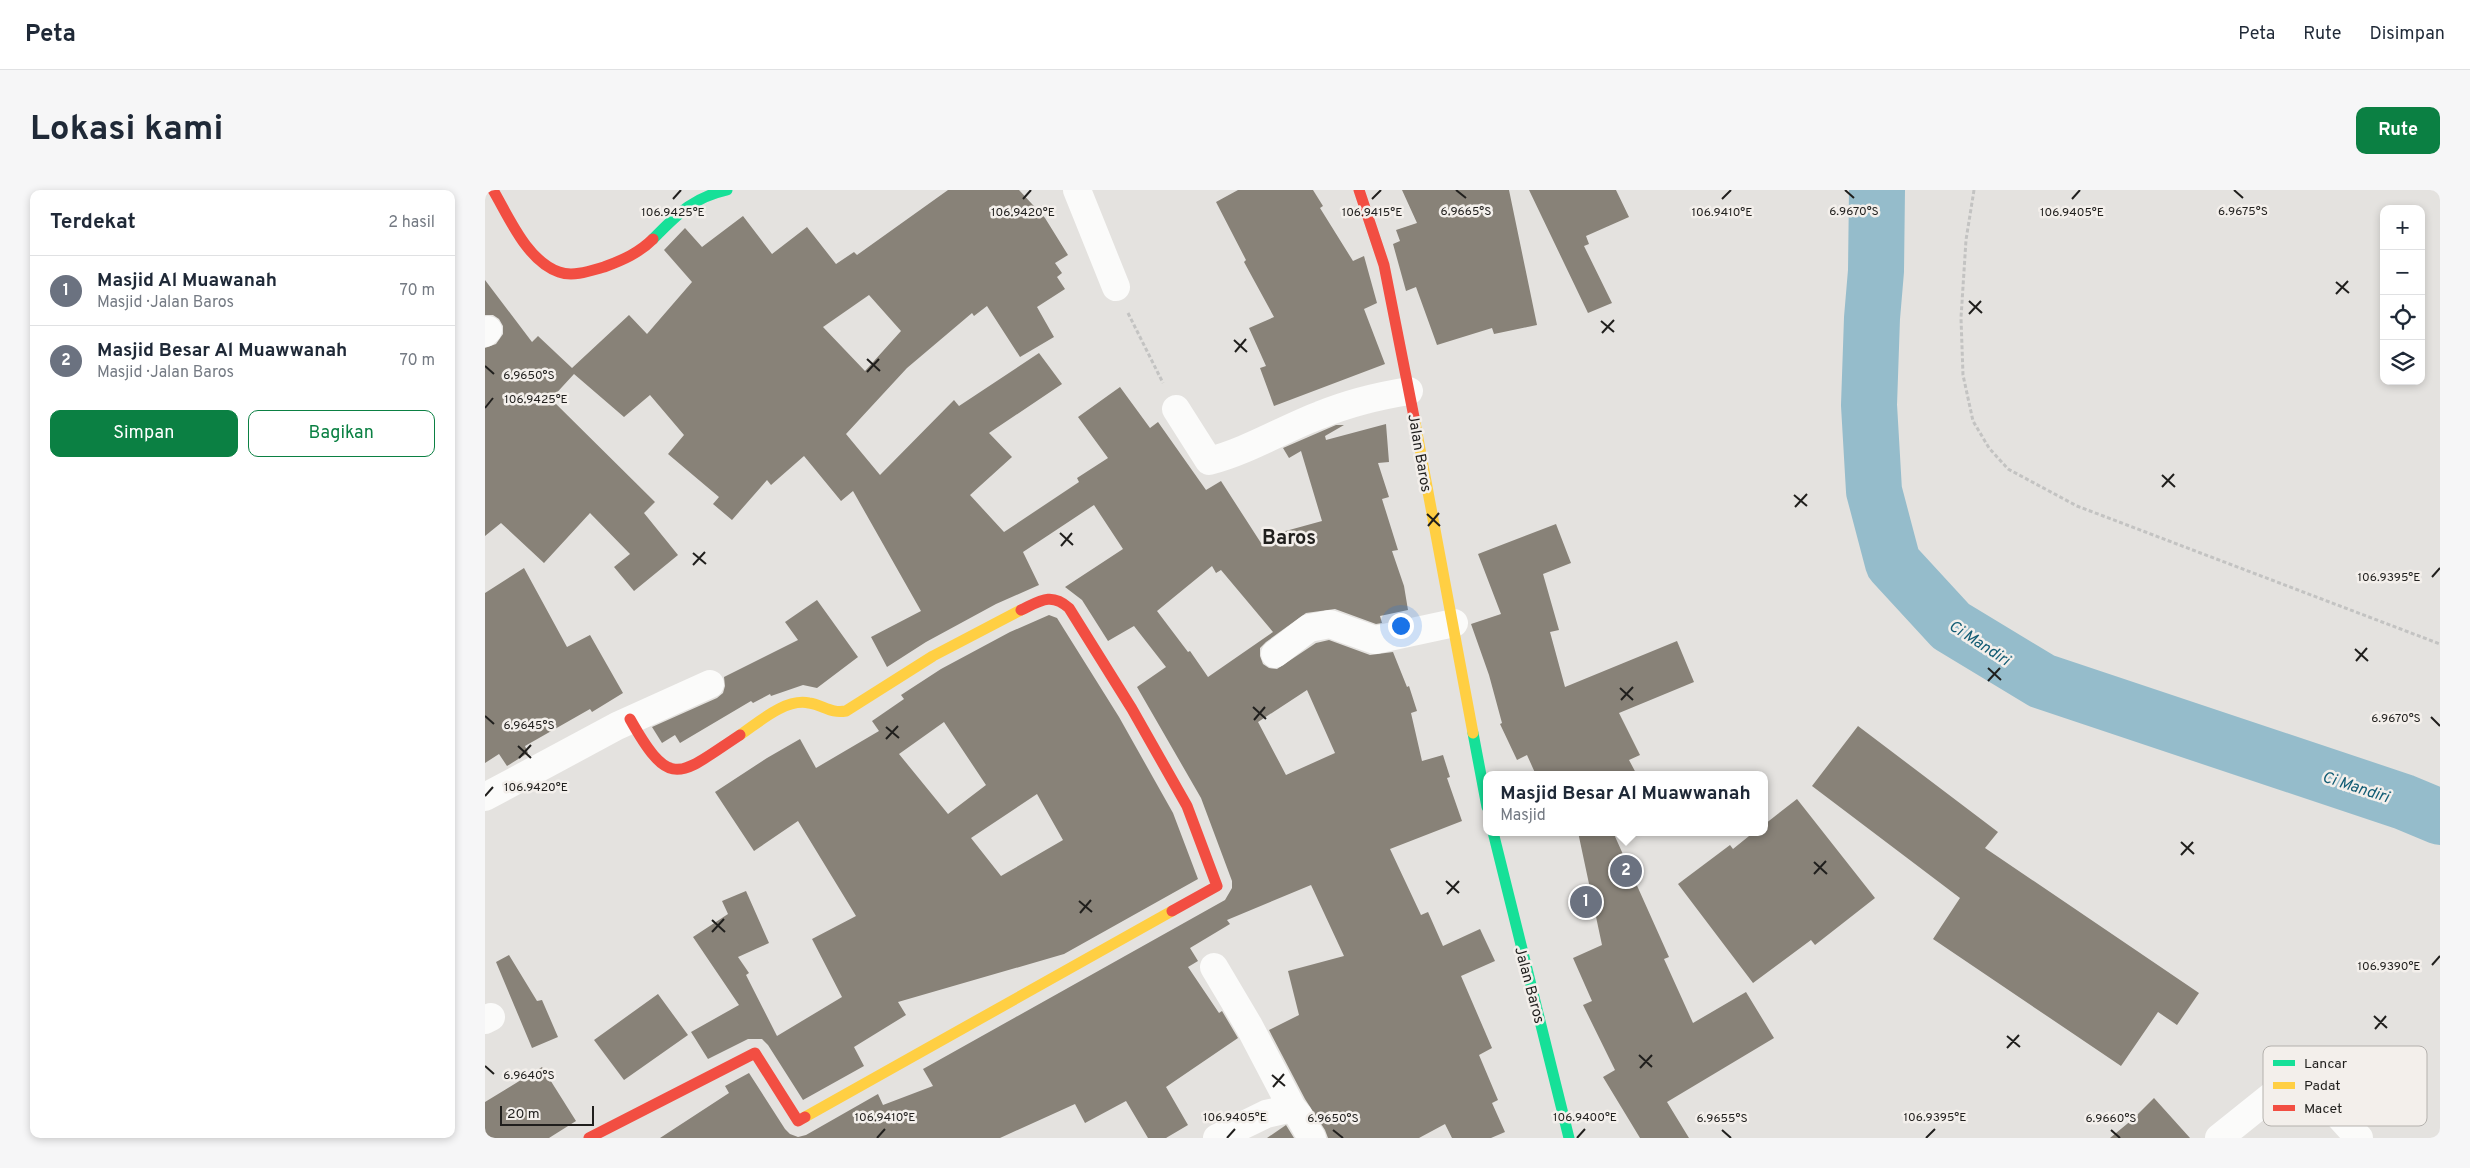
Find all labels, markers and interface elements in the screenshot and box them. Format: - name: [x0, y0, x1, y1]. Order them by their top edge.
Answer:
- text: Peta: [25, 20, 76, 50]
- text: Peta: [2238, 23, 2275, 46]
- text: Rute: [2303, 23, 2341, 46]
- text: Disimpan: [2369, 23, 2445, 46]
- button: Rute: [2356, 107, 2440, 154]
- text: Lokasi kami: [30, 108, 223, 152]
- text: 6.9665°S: [1441, 204, 1491, 220]
- text: 6.9670°S: [1829, 204, 1879, 220]
- text: 6.9675°S: [2218, 204, 2268, 220]
- text: 106.9425°E: [641, 205, 705, 221]
- text: 106.9420°E: [991, 205, 1055, 221]
- text: 106.9415°E: [1342, 205, 1402, 221]
- text: 106.9410°E: [1692, 205, 1752, 221]
- text: 106.9405°E: [2040, 205, 2104, 221]
- map controls: [2380, 205, 2425, 385]
- button: +: [2380, 205, 2425, 250]
- text: Terdekat: [50, 209, 136, 236]
- text: 2 hasil: [388, 213, 435, 233]
- button: −: [2380, 250, 2425, 295]
- text: Masjid Al Muawanah: [97, 269, 277, 293]
- text: 1: [63, 281, 69, 301]
- text: 70 m: [400, 281, 435, 301]
- text: Masjid · Jalan Baros: [97, 293, 234, 313]
- button: locate: [2380, 295, 2425, 340]
- text: Masjid Besar Al Muawwanah: [97, 339, 347, 363]
- button: layers: [2380, 340, 2425, 385]
- text: 2: [61, 351, 71, 371]
- text: 70 m: [400, 351, 435, 371]
- text: Masjid · Jalan Baros: [97, 363, 234, 383]
- text: 6.9650°S: [503, 368, 555, 384]
- text: 106.9425°E: [504, 392, 568, 408]
- button: Simpan: [50, 410, 238, 457]
- button: Bagikan: [248, 410, 435, 457]
- street label: Jalan Baros: [1402, 413, 1435, 494]
- district label: Baros: [1262, 526, 1316, 552]
- text: 106.9395°E: [2358, 570, 2420, 586]
- your location: [1388, 613, 1414, 639]
- water label: Ci Mandiri: [1945, 617, 2014, 671]
- text: 6.9670°S: [2371, 711, 2421, 727]
- text: 6.9645°S: [503, 718, 555, 734]
- water label: Ci Mandiri: [2320, 768, 2392, 808]
- popup: [1483, 771, 1768, 836]
- text: 106.9420°E: [504, 780, 568, 796]
- text: Masjid Besar Al Muawwanah: [1500, 782, 1751, 806]
- text: Masjid: [1500, 806, 1546, 826]
- pin: 2: [1610, 852, 1642, 890]
- pin: 1: [1570, 883, 1602, 921]
- street label: Jalan Baros: [1509, 945, 1548, 1026]
- text: 106.9390°E: [2357, 959, 2421, 975]
- legend: [2263, 1046, 2427, 1126]
- text: Lancar: [2304, 1056, 2348, 1073]
- text: 6.9640°S: [503, 1068, 555, 1084]
- text: Padat: [2304, 1078, 2340, 1095]
- text: Macet: [2304, 1101, 2342, 1118]
- scale bar: [500, 1103, 594, 1126]
- text: 20 m: [507, 1106, 540, 1123]
- text: 106.9410°E: [855, 1110, 915, 1126]
- text: 106.9405°E: [1203, 1110, 1267, 1126]
- text: 106.9400°E: [1553, 1110, 1617, 1126]
- text: 106.9395°E: [1904, 1110, 1966, 1126]
- text: 6.9650°S: [1307, 1111, 1359, 1127]
- text: 6.9655°S: [1696, 1111, 1748, 1127]
- text: 6.9660°S: [2085, 1111, 2137, 1127]

